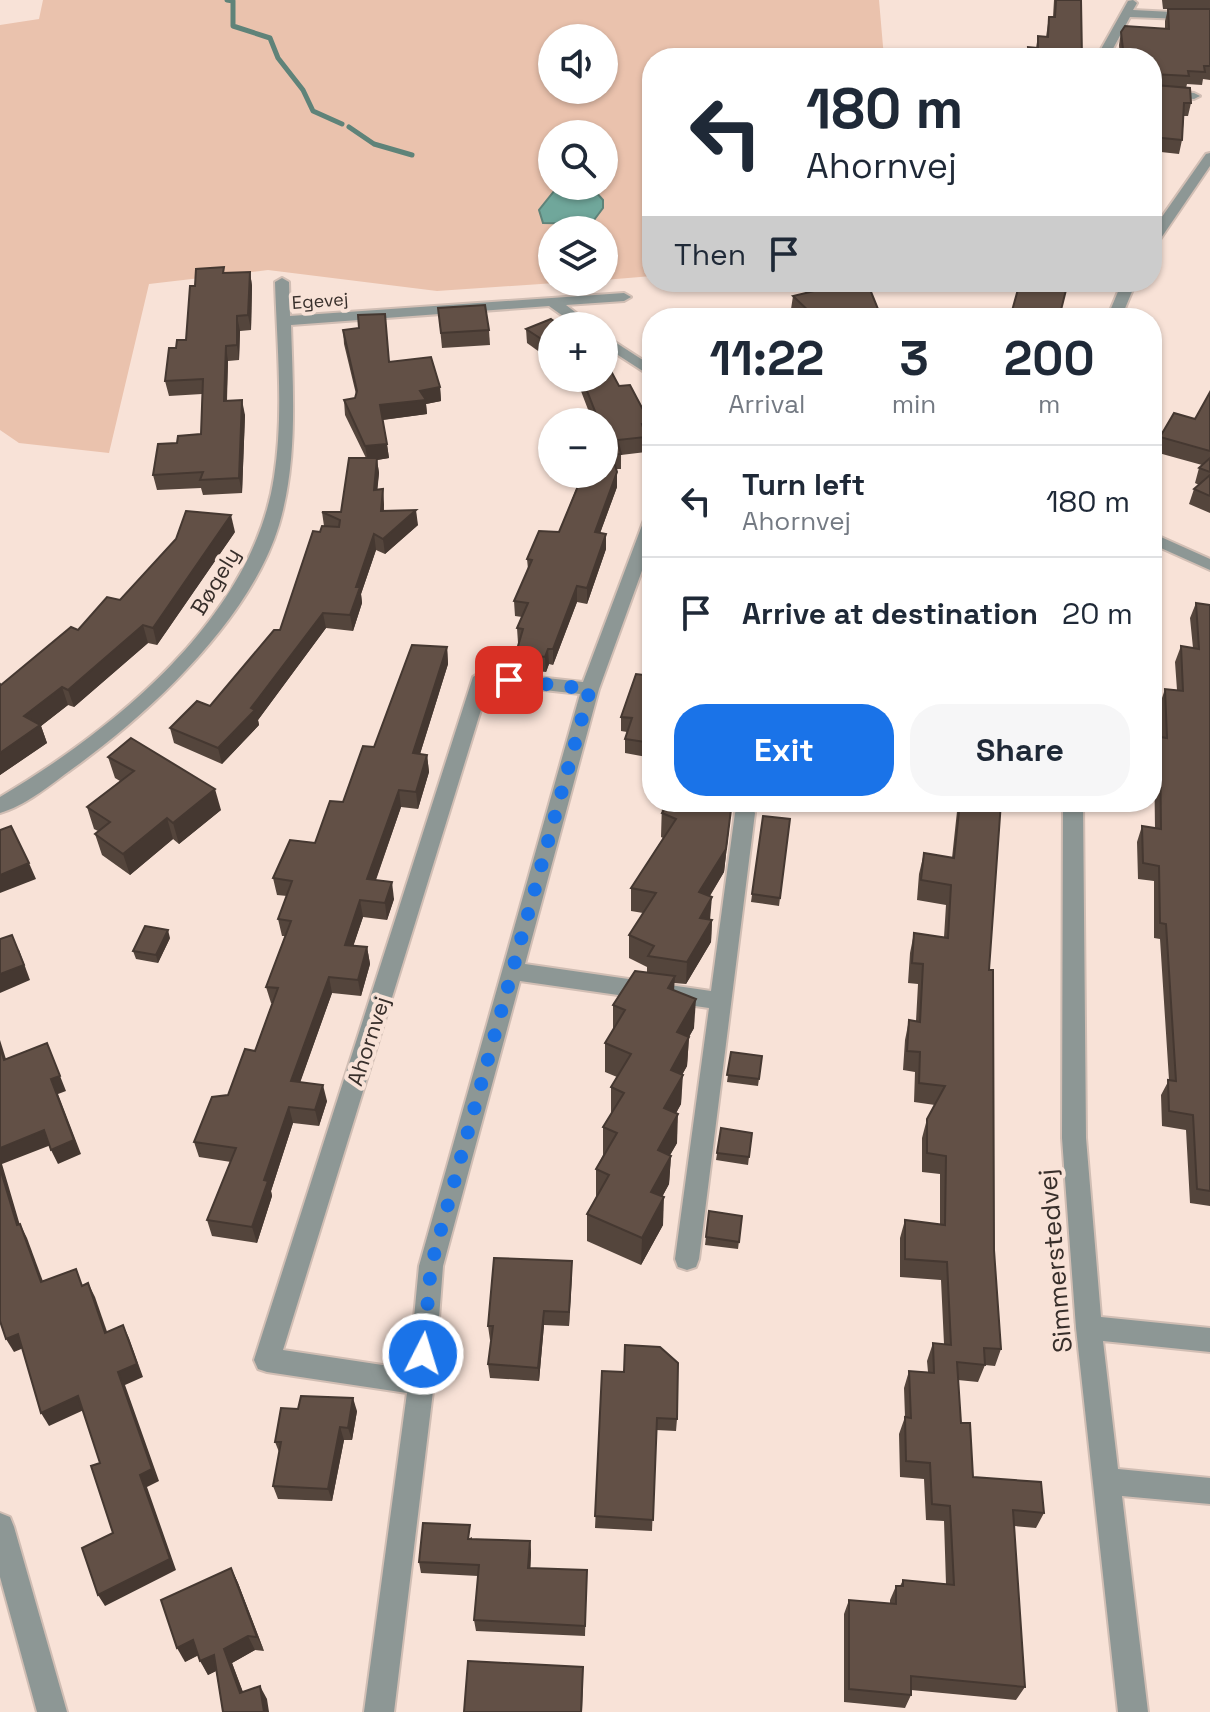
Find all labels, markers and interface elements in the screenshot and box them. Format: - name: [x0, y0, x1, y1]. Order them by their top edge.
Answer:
- map controls: [538, 24, 618, 488]
- button: sound: [538, 24, 618, 104]
- text: 180 m: [806, 73, 963, 144]
- icon: left: [674, 80, 778, 184]
- button: search: [538, 120, 618, 200]
- text: Ahornvej: [806, 143, 957, 189]
- button: layers: [538, 216, 618, 296]
- icon: arrive: [762, 232, 806, 276]
- text: Then: [674, 235, 746, 274]
- street label: Egevej: [291, 287, 349, 314]
- button: +: [538, 312, 618, 392]
- text: 11:22: [709, 328, 824, 389]
- text: 3: [899, 328, 929, 389]
- text: 200: [1004, 328, 1095, 389]
- text: Arrival: [728, 387, 805, 421]
- text: min: [892, 387, 936, 421]
- text: m: [1038, 387, 1060, 421]
- button: −: [538, 408, 618, 488]
- text: Turn left: [742, 465, 865, 504]
- icon: left: [674, 479, 718, 523]
- text: 180 m: [1046, 482, 1130, 521]
- text: Ahornvej: [742, 504, 851, 538]
- street label: Bøgely: [184, 542, 246, 620]
- icon: arrive: [674, 591, 718, 635]
- text: Arrive at destination: [742, 594, 1038, 633]
- text: 20 m: [1062, 594, 1133, 633]
- pin: [475, 646, 543, 714]
- icon: arrive: [487, 658, 531, 702]
- button: Exit: [674, 704, 894, 796]
- button: Share: [910, 704, 1130, 796]
- street label: Ahornvej: [340, 993, 396, 1089]
- street label: Simmerstedvej: [1030, 1168, 1080, 1354]
- position arrow: [381, 1312, 465, 1396]

